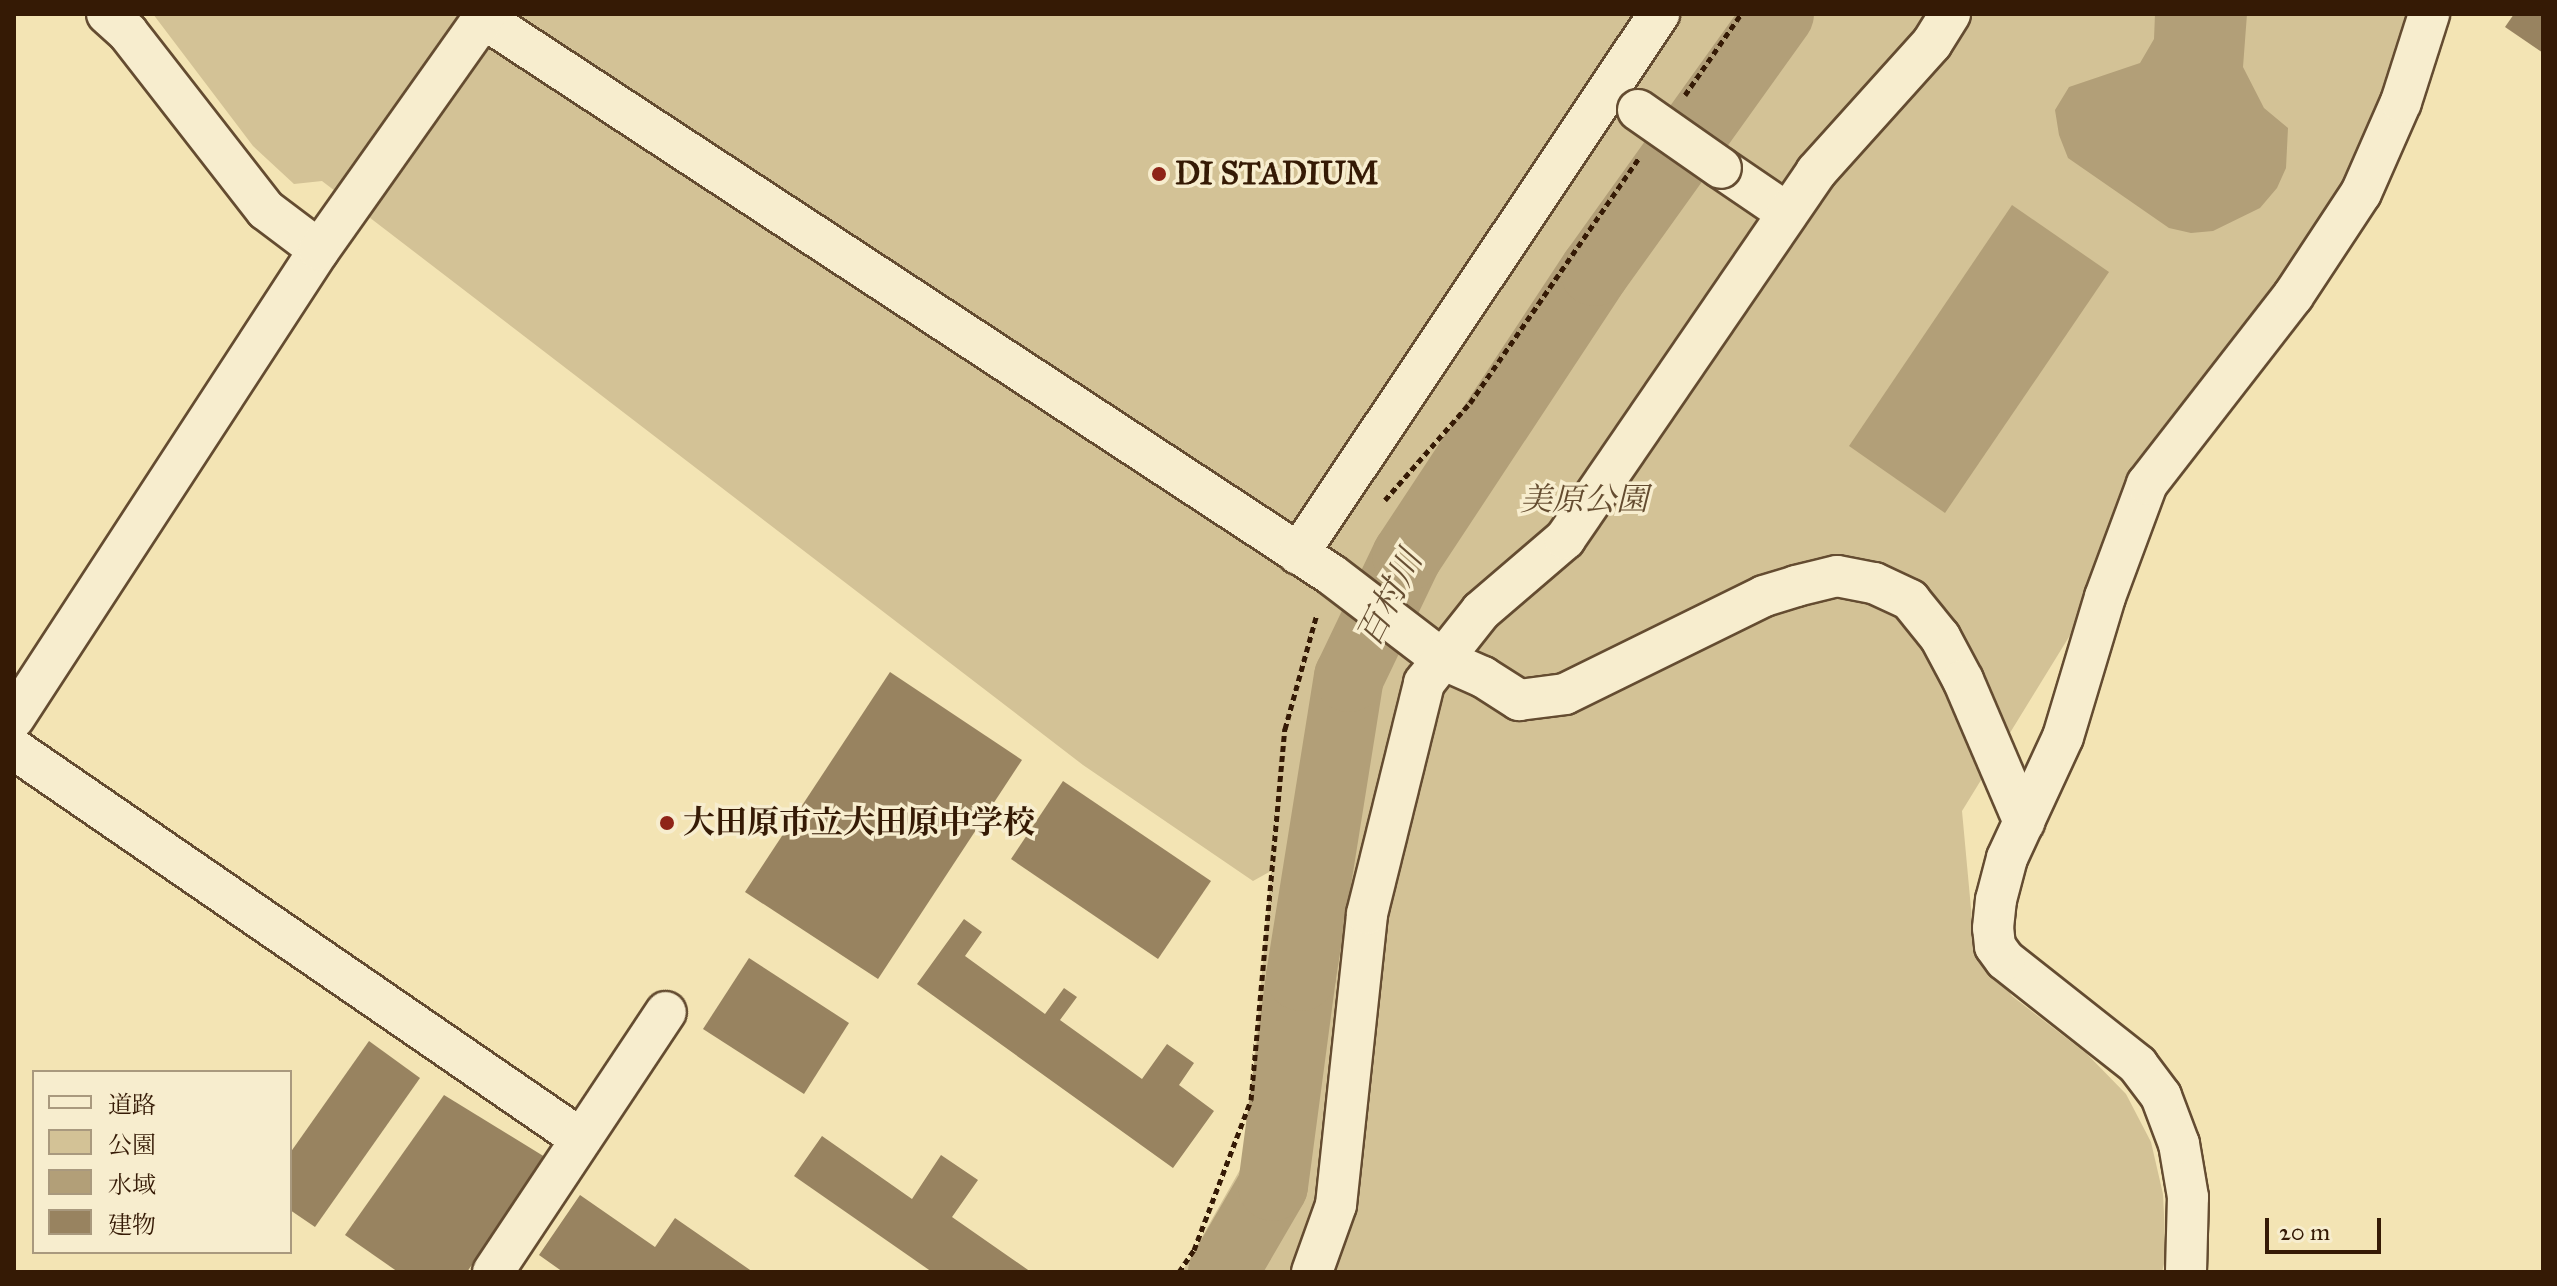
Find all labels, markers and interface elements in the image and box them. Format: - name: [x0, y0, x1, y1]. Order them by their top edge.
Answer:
- place label: DI STADIUM: [1175, 155, 1379, 193]
- marker: DI STADIUM: [1150, 165, 1168, 183]
- park label: 美原公園: [1520, 481, 1648, 519]
- water label: 百村川: [1348, 543, 1430, 653]
- place label: 大田原市立大田原中学校: [683, 804, 1035, 842]
- marker: 大田原市立大田原中学校: [658, 814, 676, 832]
- legend: [32, 1070, 292, 1254]
- text: 道路: [108, 1090, 156, 1120]
- text: 公園: [108, 1130, 156, 1160]
- text: 水域: [108, 1170, 156, 1200]
- scale bar: [2269, 1202, 2385, 1252]
- text: 建物: [108, 1210, 156, 1240]
- text: 20 m: [2279, 1217, 2330, 1247]

